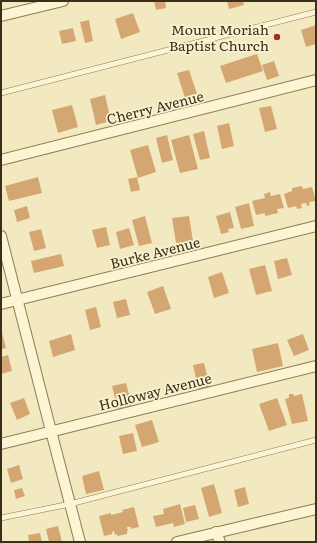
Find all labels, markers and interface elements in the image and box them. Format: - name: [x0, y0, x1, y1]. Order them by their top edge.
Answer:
- place label: Mount Moriah Baptist Church: [169, 19, 269, 55]
- marker: Mount Moriah Baptist Church: [272, 32, 282, 42]
- street label: Cherry Avenue: [104, 85, 206, 129]
- street label: Burke Avenue: [108, 231, 202, 273]
- street label: Holloway Avenue: [96, 367, 214, 415]

